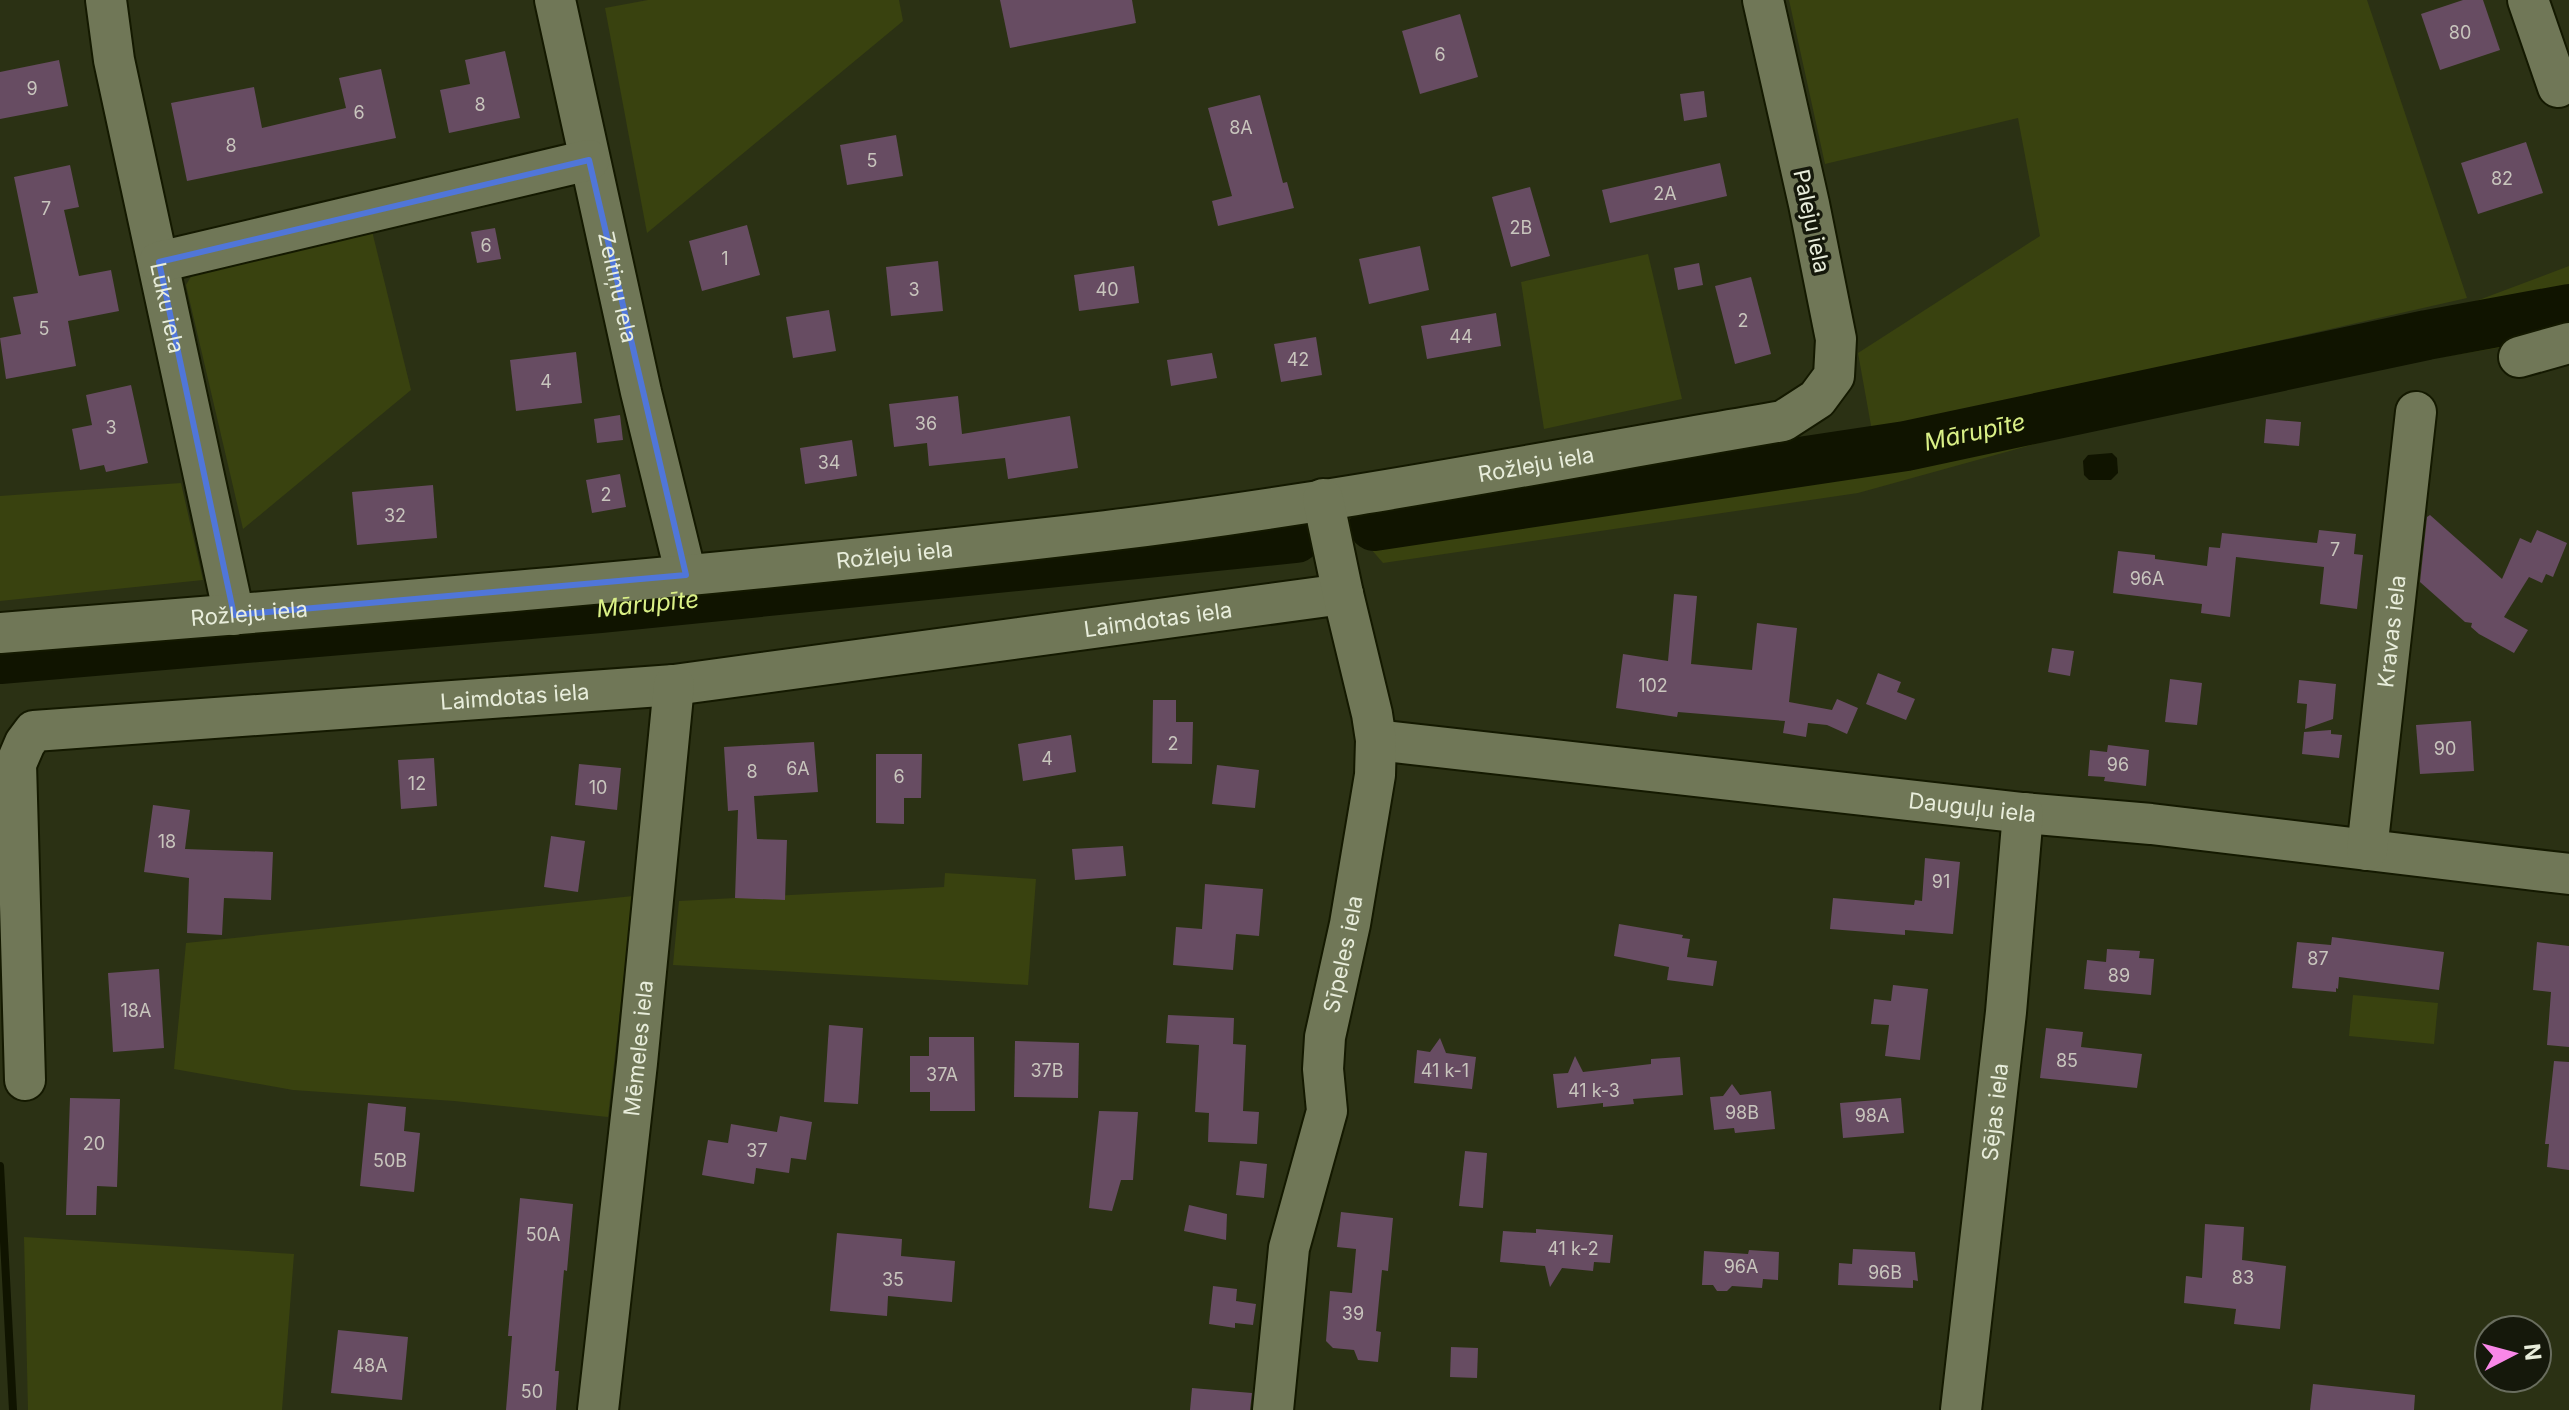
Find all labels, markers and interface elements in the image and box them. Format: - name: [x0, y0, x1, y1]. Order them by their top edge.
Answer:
- house number: 80: [2449, 22, 2471, 43]
- house number: 6: [1434, 44, 1446, 65]
- house number: 9: [26, 78, 38, 99]
- house number: 8: [474, 94, 486, 115]
- house number: 6: [353, 102, 365, 123]
- house number: 8A: [1229, 117, 1253, 138]
- house number: 8: [225, 135, 237, 156]
- house number: 5: [867, 150, 877, 171]
- street label: Paleju iela: [1788, 167, 1836, 275]
- house number: 82: [2491, 168, 2513, 189]
- house number: 2A: [1653, 183, 1677, 204]
- house number: 7: [41, 198, 51, 219]
- house number: 2B: [1510, 217, 1532, 238]
- street label: Zeltiņu iela: [593, 229, 643, 345]
- house number: 6: [480, 235, 492, 256]
- house number: 1: [721, 248, 729, 269]
- street label: Lūku iela: [145, 260, 190, 356]
- house number: 3: [908, 279, 920, 300]
- house number: 40: [1096, 279, 1118, 300]
- house number: 2: [1738, 310, 1748, 331]
- house number: 5: [39, 318, 49, 339]
- house number: 44: [1449, 326, 1473, 347]
- house number: 42: [1287, 349, 1309, 370]
- house number: 4: [540, 371, 552, 392]
- water label: Mārupīte: [1921, 407, 2028, 456]
- house number: 36: [915, 413, 937, 434]
- house number: 3: [105, 417, 117, 438]
- street label: Rožleju iela: [1476, 441, 1596, 487]
- house number: 34: [818, 452, 840, 473]
- house number: 2: [601, 484, 611, 505]
- house number: 32: [384, 505, 406, 526]
- street label: Rožleju iela: [835, 536, 954, 574]
- house number: 7: [2330, 539, 2340, 560]
- house number: 96A: [2130, 568, 2164, 589]
- street label: Kravas iela: [2372, 574, 2411, 689]
- water label: Mārupīte: [595, 584, 700, 623]
- street label: Rožleju iela: [190, 596, 309, 631]
- street label: Laimdotas iela: [1082, 596, 1234, 642]
- house number: 102: [1638, 675, 1668, 696]
- street label: Laimdotas iela: [439, 678, 590, 715]
- house number: 2: [1168, 733, 1178, 754]
- house number: 90: [2434, 738, 2456, 759]
- house number: 4: [1041, 748, 1053, 769]
- house number: 96: [2107, 754, 2129, 775]
- house number: 6A: [786, 758, 810, 779]
- house number: 8: [746, 761, 758, 782]
- house number: 6: [893, 766, 905, 787]
- house number: 12: [408, 773, 426, 794]
- house number: 10: [589, 777, 607, 798]
- street label: Dauguļu iela: [1907, 787, 2037, 827]
- house number: 18: [158, 831, 176, 852]
- house number: 91: [1932, 871, 1950, 892]
- street label: Sīpeles iela: [1318, 894, 1368, 1015]
- house number: 87: [2307, 948, 2329, 969]
- house number: 89: [2108, 965, 2130, 986]
- street label: Mēmeles iela: [618, 979, 658, 1118]
- house number: 18A: [121, 1000, 151, 1021]
- house number: 85: [2056, 1050, 2078, 1071]
- house number: 37B: [1030, 1060, 1064, 1081]
- house number: 41 k-1: [1421, 1060, 1469, 1081]
- street label: Sējas iela: [1976, 1062, 2013, 1162]
- house number: 37A: [926, 1064, 958, 1085]
- house number: 41 k-3: [1568, 1080, 1620, 1101]
- house number: 98B: [1725, 1102, 1759, 1123]
- house number: 98A: [1855, 1105, 1889, 1126]
- house number: 20: [83, 1133, 105, 1154]
- house number: 37: [746, 1140, 768, 1161]
- house number: 50B: [373, 1150, 407, 1171]
- house number: 50A: [526, 1224, 560, 1245]
- house number: 41 k-2: [1547, 1238, 1599, 1259]
- house number: 96A: [1724, 1256, 1758, 1277]
- house number: 96B: [1868, 1262, 1902, 1283]
- house number: 83: [2232, 1267, 2254, 1288]
- house number: 35: [882, 1269, 904, 1290]
- house number: 39: [1342, 1303, 1364, 1324]
- north arrow: [2473, 1314, 2553, 1394]
- text: N: [2519, 1342, 2547, 1362]
- house number: 48A: [352, 1355, 388, 1376]
- house number: 50: [521, 1381, 543, 1402]

